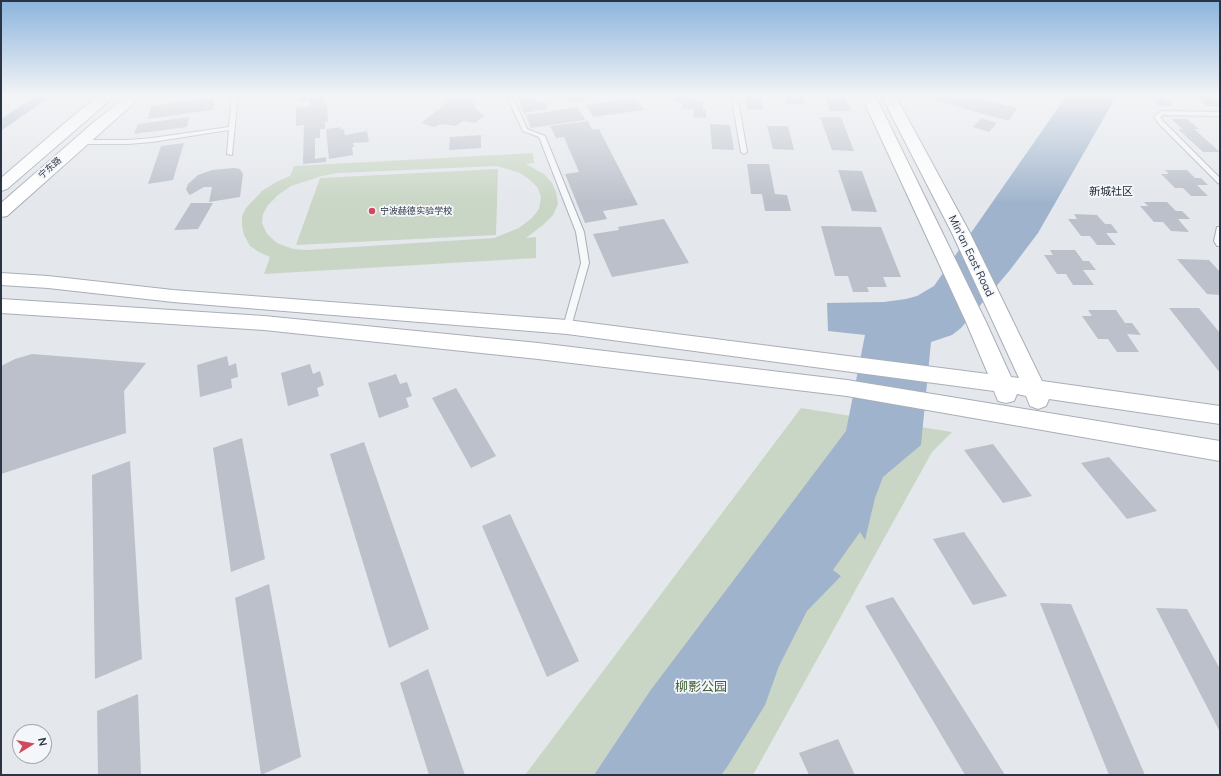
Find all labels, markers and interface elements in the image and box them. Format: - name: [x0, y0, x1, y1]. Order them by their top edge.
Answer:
- street label: 宁东路: [36, 155, 64, 181]
- district label: 新城社区: [1089, 185, 1133, 199]
- marker: 宁波赫德实验学校: [367, 206, 377, 216]
- place label: 宁波赫德实验学校: [380, 206, 452, 216]
- street label: Min'an East Road: [946, 213, 996, 299]
- park label: 柳影公园: [675, 679, 727, 695]
- north arrow: [12, 724, 52, 764]
- text: N: [35, 736, 50, 747]

